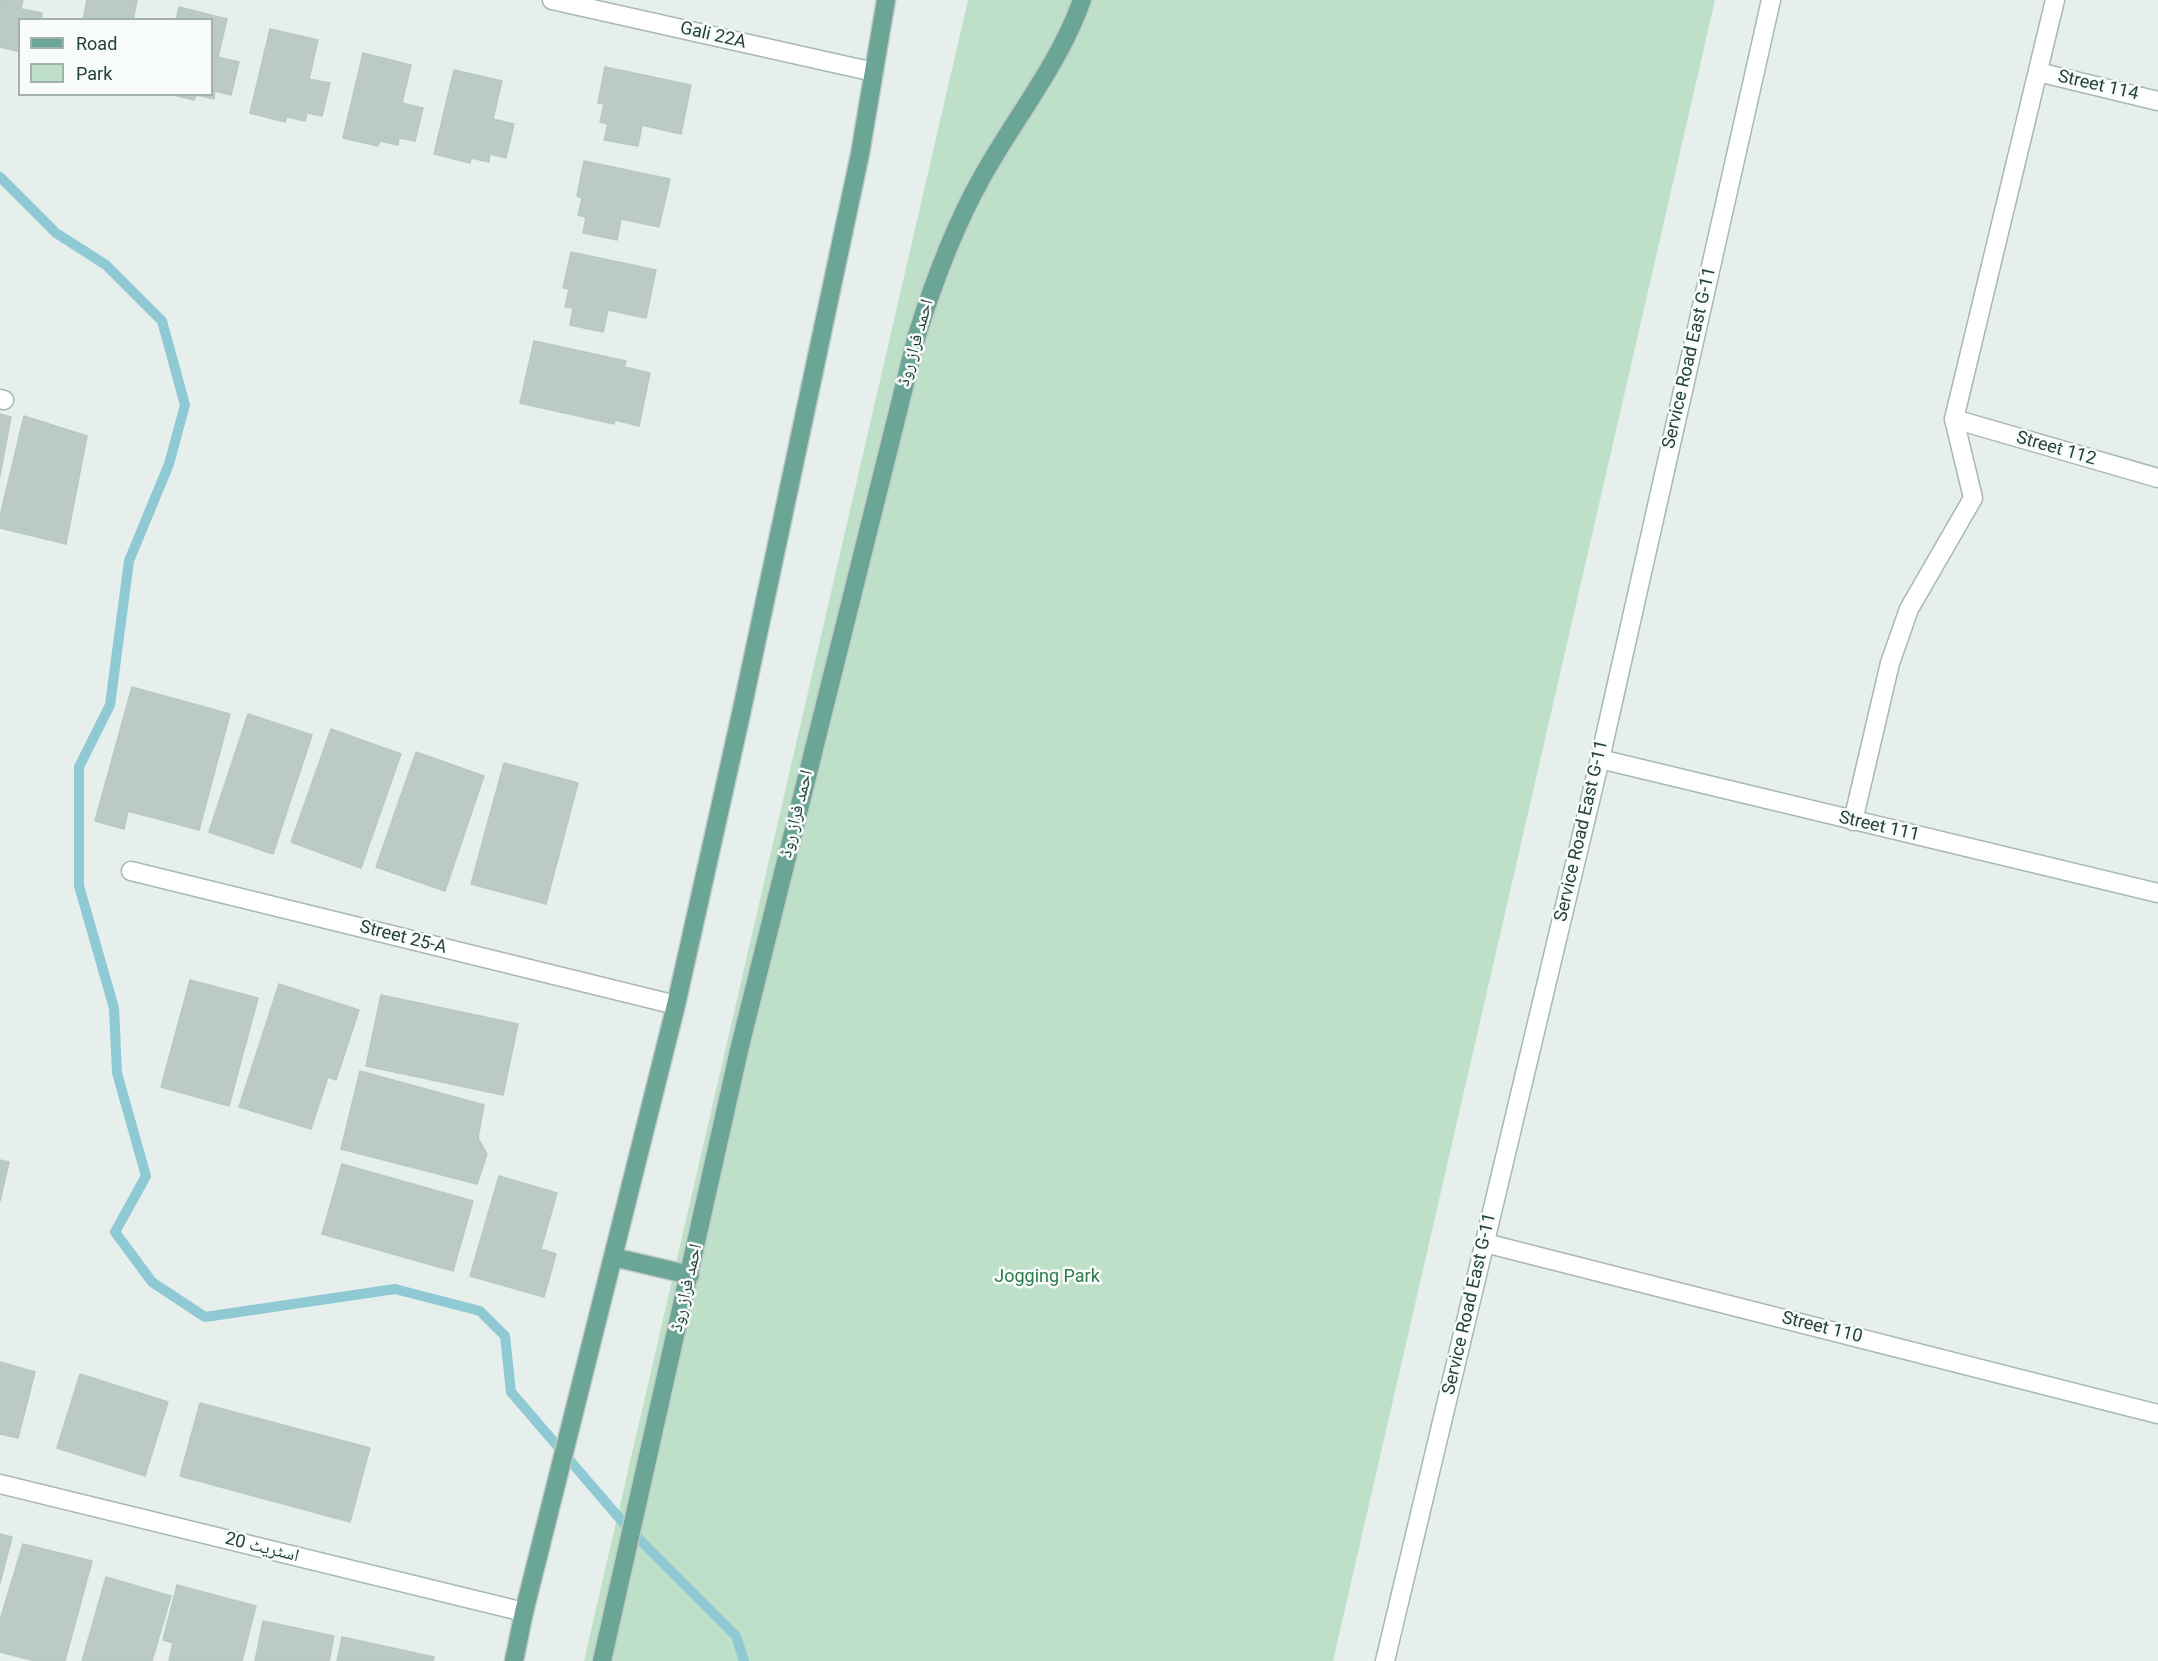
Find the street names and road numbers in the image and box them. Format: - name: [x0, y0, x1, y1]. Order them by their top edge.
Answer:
- street label: Gali 22A: [678, 18, 748, 54]
- street label: Street 114: [2055, 66, 2141, 106]
- street label: Service Road East G-11: [1659, 265, 1721, 451]
- street label: احمد فراز روڈ: [893, 297, 939, 389]
- street label: Street 112: [2013, 427, 2099, 471]
- street label: Service Road East G-11: [1551, 738, 1613, 924]
- street label: احمد فراز روڈ: [776, 768, 818, 860]
- street label: Street 111: [1836, 807, 1922, 847]
- street label: Street 25-A: [357, 917, 449, 959]
- street label: Service Road East G-11: [1439, 1211, 1501, 1397]
- street label: احمد فراز روڈ: [666, 1242, 708, 1334]
- street label: Street 110: [1779, 1308, 1865, 1348]
- street label: اسٹریٹ 20: [223, 1528, 301, 1568]

